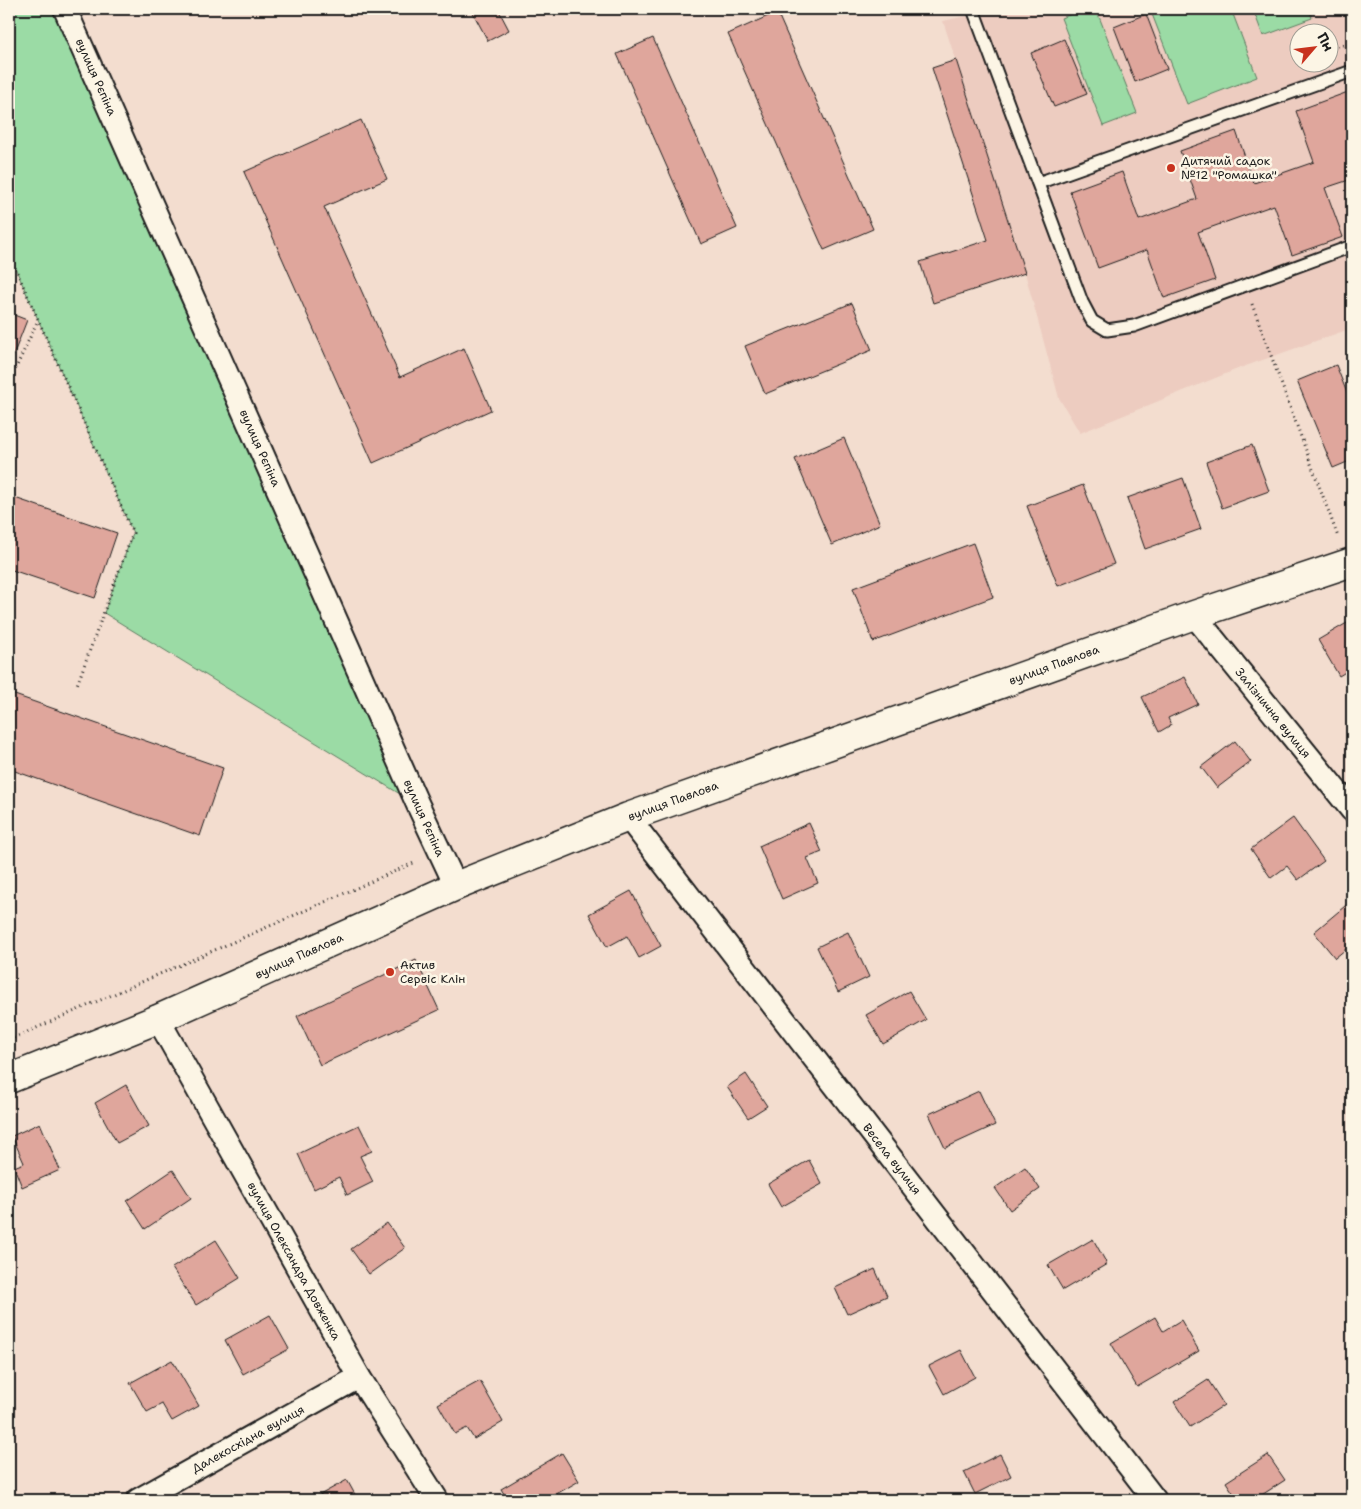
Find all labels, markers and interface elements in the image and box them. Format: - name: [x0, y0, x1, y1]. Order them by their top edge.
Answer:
- north arrow: [1288, 22, 1338, 72]
- text: Пн: [1313, 30, 1338, 54]
- street label: вулиця Рєпіна: [72, 36, 120, 119]
- place label: Дитячий садок №12 "Ромашка": [1181, 153, 1277, 183]
- marker: Дитячий садок №12 "Ромашка": [1165, 162, 1177, 174]
- street label: вулиця Рєпіна: [236, 407, 284, 490]
- street label: вулиця Павлова: [1007, 641, 1102, 689]
- street label: Залізнична вулиця: [1232, 665, 1314, 761]
- street label: вулиця Рєпіна: [400, 777, 448, 860]
- street label: вулиця Павлова: [626, 777, 721, 825]
- street label: вулиця Павлова: [252, 929, 346, 983]
- place label: Актив Сервiс Клiн: [400, 957, 465, 987]
- marker: Актив Сервiс Клiн: [384, 966, 396, 978]
- street label: Весела вулиця: [859, 1120, 925, 1198]
- street label: вулиця Олександра Довженка: [244, 1179, 345, 1344]
- street label: Далекосхідна вулиця: [189, 1401, 307, 1477]

